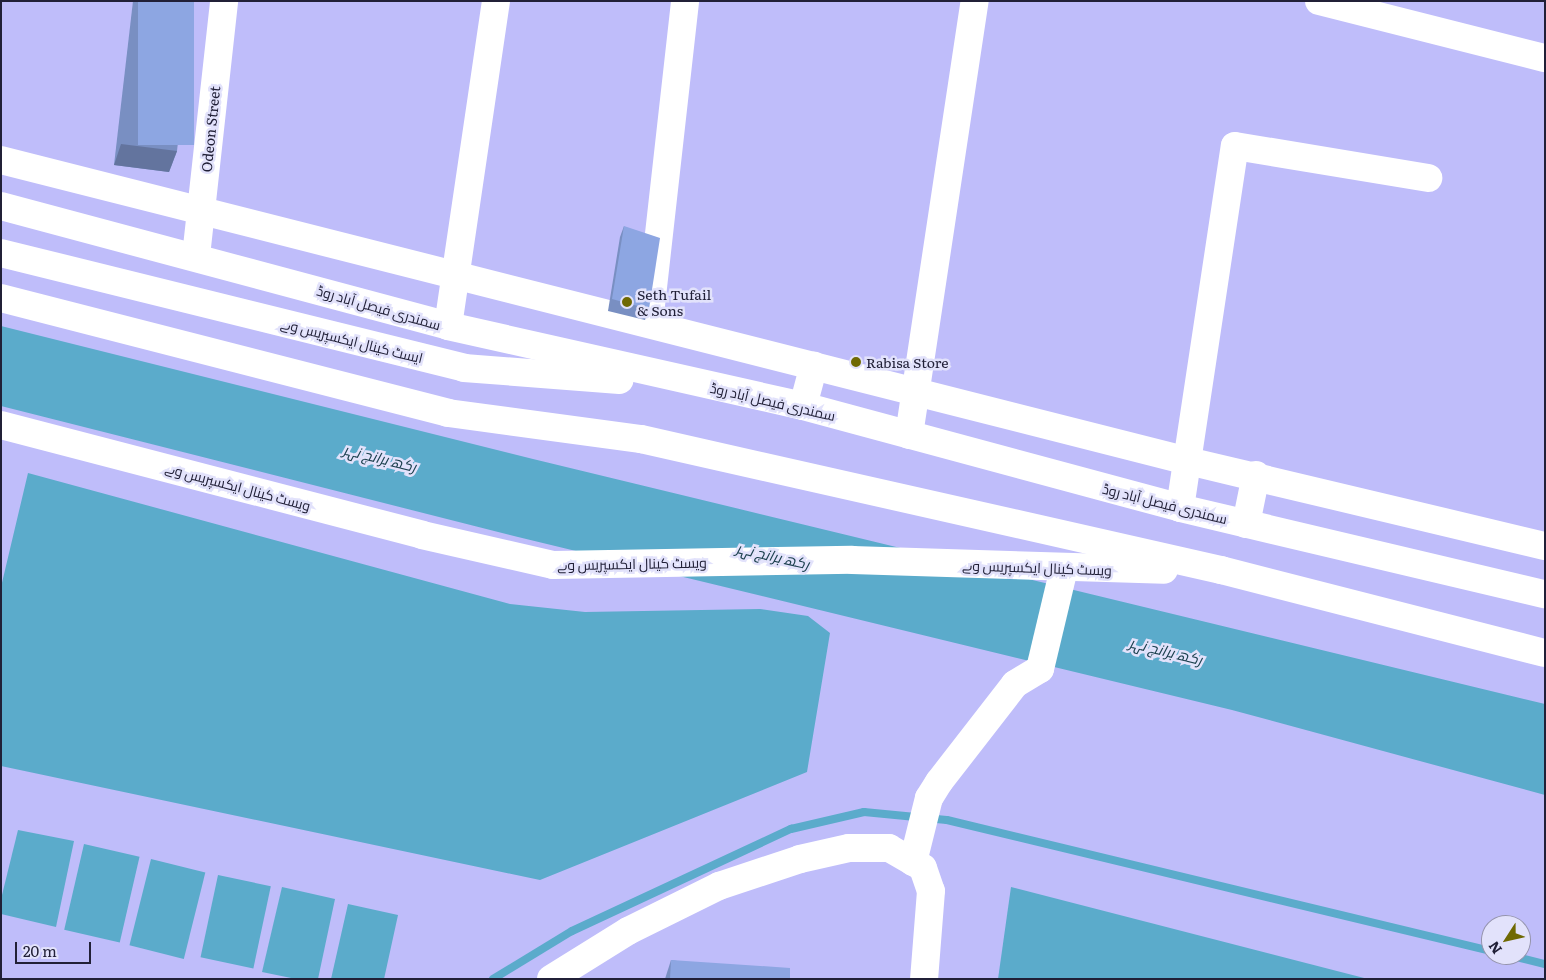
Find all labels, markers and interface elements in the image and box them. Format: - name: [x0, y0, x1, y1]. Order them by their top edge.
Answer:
- street label: Odeon Street: [197, 85, 223, 173]
- street label: سمندری فیصل آباد روڈ: [315, 281, 443, 333]
- place label: Seth Tufail & Sons: [637, 286, 711, 318]
- marker: Seth Tufail & Sons: [621, 296, 633, 308]
- street label: ایسٹ کینال ایکسپریس وے: [279, 314, 425, 366]
- place label: Rabisa Store: [866, 354, 949, 370]
- marker: Rabisa Store: [850, 356, 862, 368]
- street label: سمندری فیصل آباد روڈ: [709, 378, 837, 424]
- water label: رکھ برانچ نہر: [342, 439, 418, 475]
- street label: ویسٹ کینال ایکسپریس وے: [163, 459, 313, 513]
- street label: سمندری فیصل آباد روڈ: [1101, 479, 1229, 527]
- water label: رکھ برانچ نہر: [735, 538, 811, 572]
- street label: ویسٹ کینال ایکسپریس وے: [557, 553, 707, 573]
- street label: ویسٹ کینال ایکسپریس وے: [962, 556, 1112, 578]
- water label: رکھ برانچ نہر: [1128, 632, 1204, 668]
- north arrow: [1481, 915, 1531, 965]
- scale bar: [18, 932, 94, 964]
- text: N: [1483, 937, 1506, 959]
- text: 20 m: [23, 939, 57, 962]

